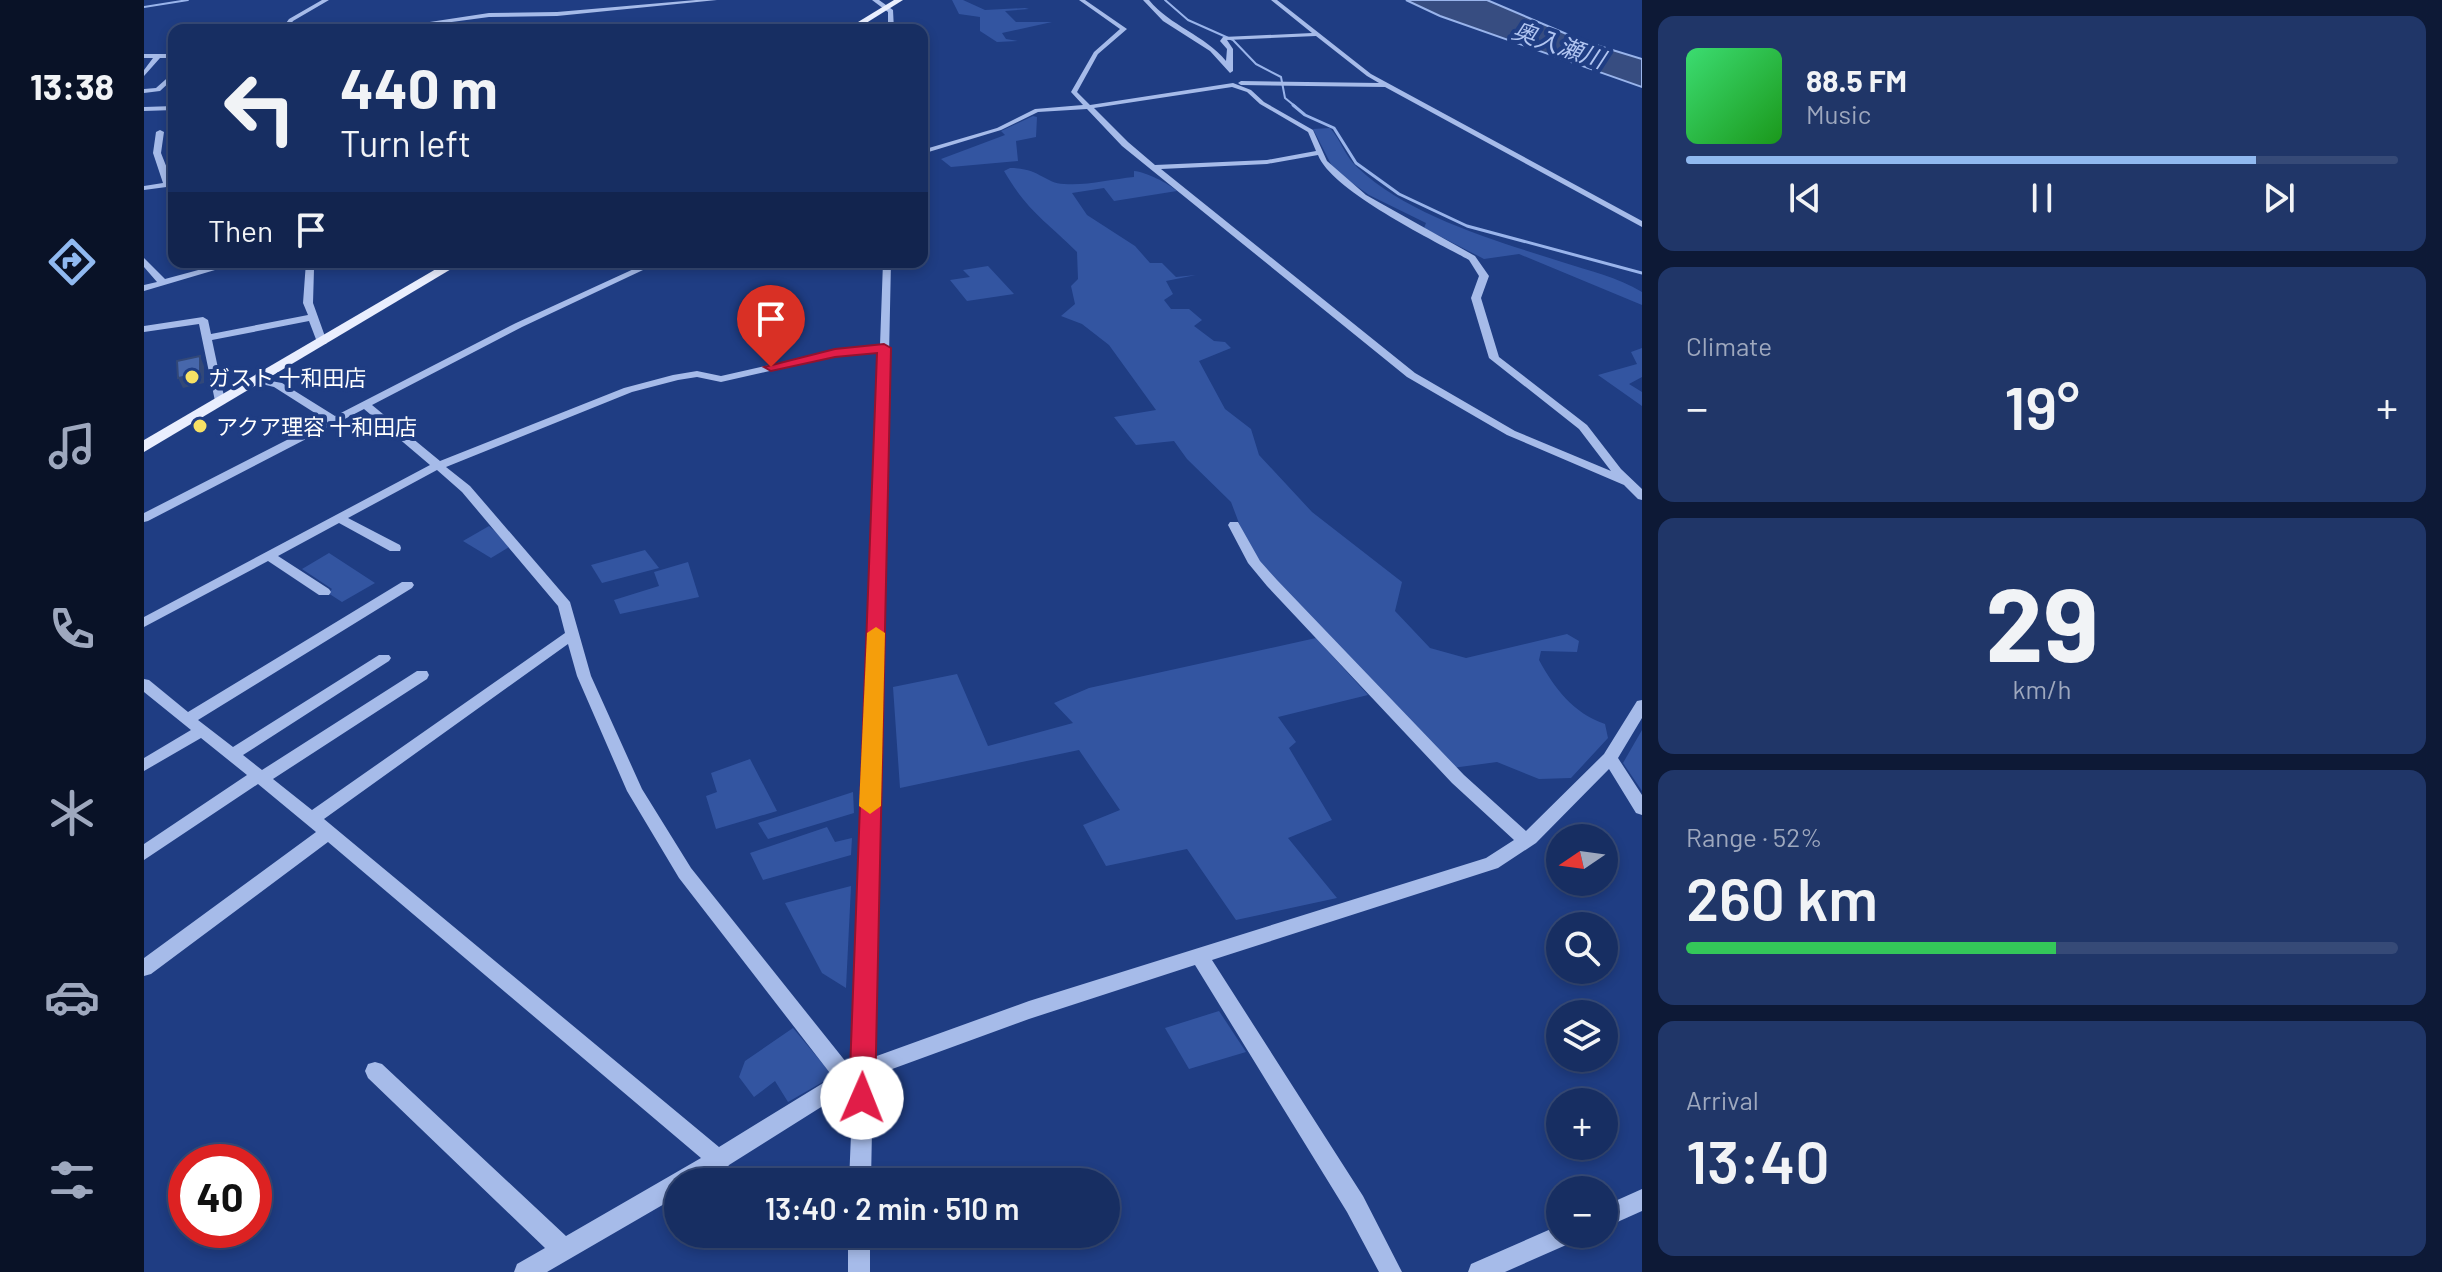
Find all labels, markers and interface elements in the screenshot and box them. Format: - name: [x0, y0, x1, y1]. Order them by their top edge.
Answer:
- water label: 奥入瀬川: [1509, 15, 1612, 74]
- text: 440 m: [340, 53, 498, 120]
- icon: left: [208, 56, 312, 160]
- text: 88.5 FM: [1806, 62, 1907, 98]
- text: 13:38: [30, 64, 114, 107]
- text: Music: [1806, 98, 1871, 129]
- text: Turn left: [340, 121, 471, 164]
- icon: previous: [1783, 176, 1827, 220]
- icon: pause: [2020, 176, 2064, 220]
- icon: next: [2257, 176, 2301, 220]
- icon: arrive: [289, 208, 333, 252]
- text: Then: [208, 212, 273, 248]
- icon: directions: [44, 234, 100, 290]
- pin: [737, 285, 805, 367]
- icon: arrive: [749, 297, 793, 341]
- text: Climate: [1686, 330, 1772, 361]
- place label: ガスト 十和田店: [208, 364, 366, 390]
- marker: ガスト 十和田店: [183, 368, 201, 386]
- text: 19°: [2004, 370, 2080, 442]
- text: −: [1686, 380, 1708, 433]
- text: +: [2376, 380, 2398, 433]
- place label: アクア理容 十和田店: [216, 413, 417, 439]
- marker: アクア理容 十和田店: [191, 417, 209, 435]
- icon: music: [44, 418, 100, 474]
- text: 29: [1985, 558, 2099, 683]
- icon: phone: [44, 601, 100, 657]
- text: km/h: [2013, 673, 2071, 704]
- icon: climate: [44, 785, 100, 841]
- text: Range · 52%: [1686, 821, 1822, 852]
- north arrow: [1546, 824, 1618, 896]
- map controls: [1546, 824, 1618, 1248]
- text: 260 km: [1686, 861, 1878, 933]
- button: search: [1546, 912, 1618, 984]
- icon: car: [44, 969, 100, 1025]
- button: layers: [1546, 1000, 1618, 1072]
- position arrow: [820, 1056, 904, 1140]
- text: Arrival: [1686, 1084, 1759, 1115]
- button: +: [1546, 1088, 1618, 1160]
- text: 13:40: [1686, 1124, 1830, 1196]
- speed limit sign: 40: [168, 1144, 272, 1248]
- icon: filters: [44, 1152, 100, 1208]
- button: −: [1546, 1176, 1618, 1248]
- text: 13:40 · 2 min · 510 m: [765, 1190, 1019, 1226]

